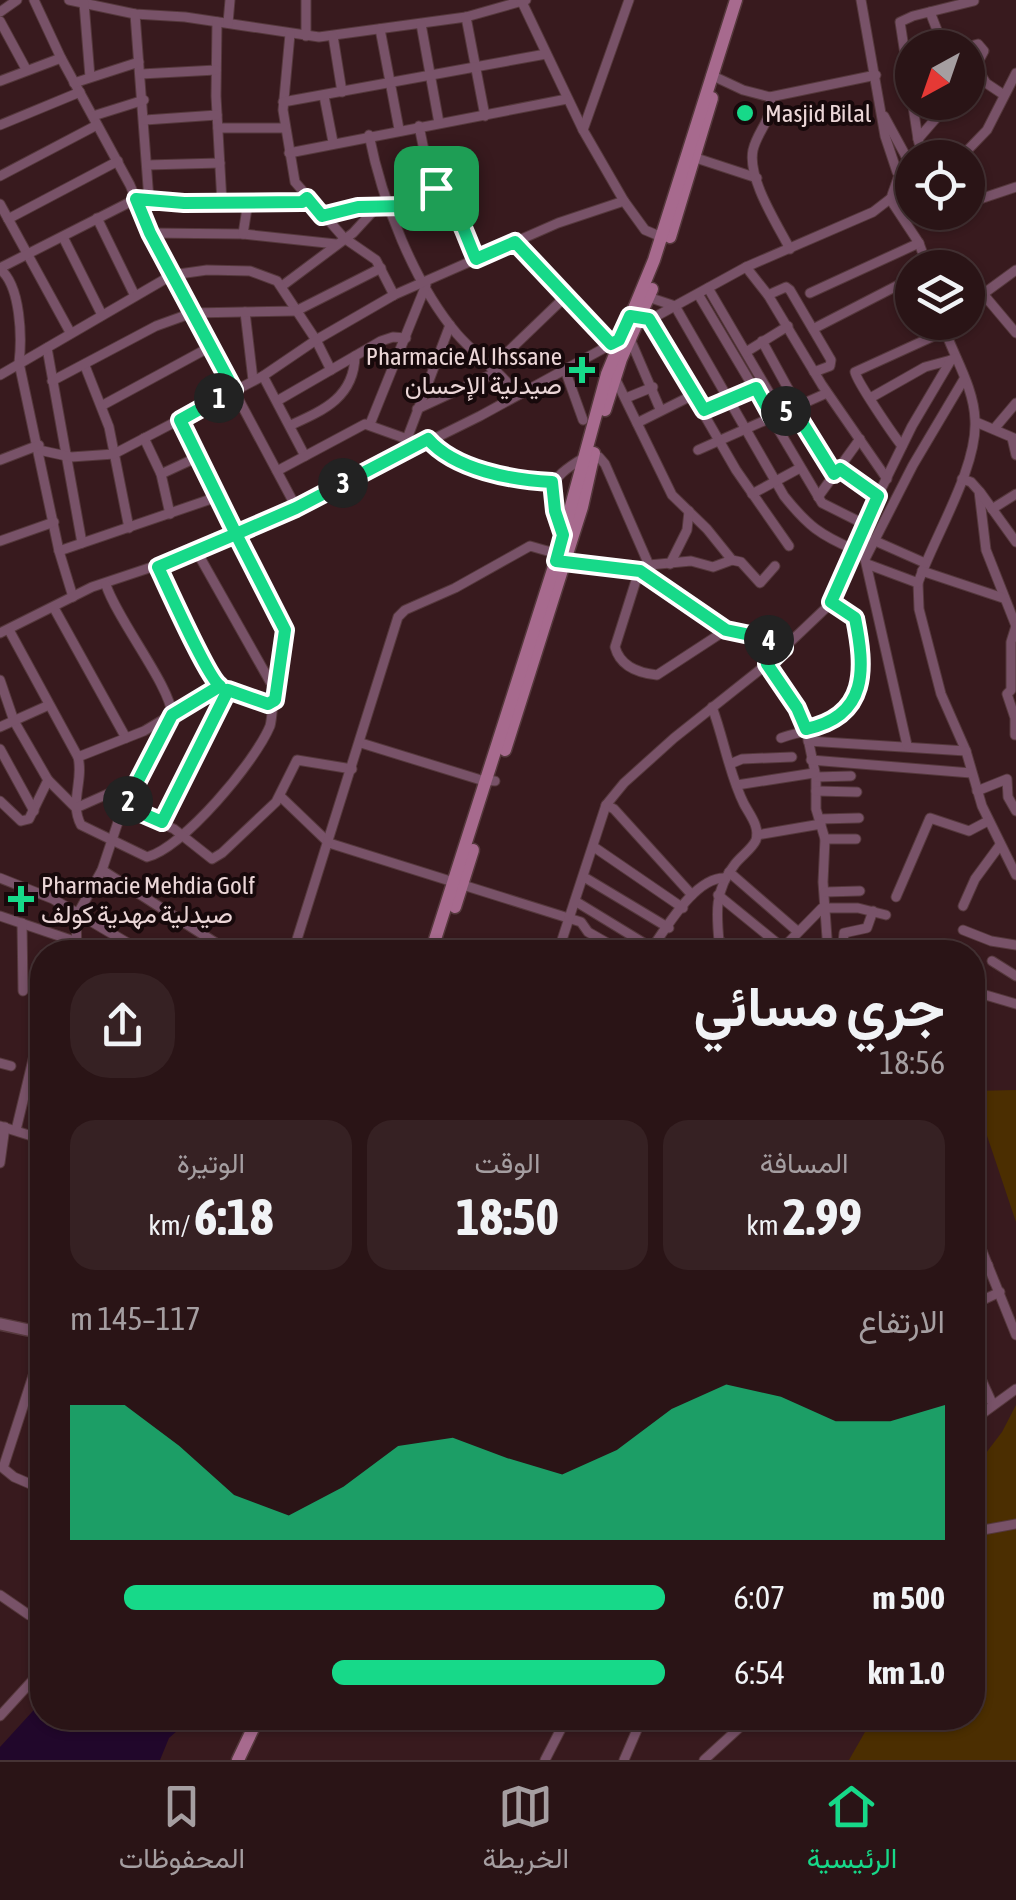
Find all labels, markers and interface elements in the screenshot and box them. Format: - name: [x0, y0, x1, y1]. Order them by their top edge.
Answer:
- north arrow: [895, 30, 985, 120]
- map controls: [895, 30, 985, 340]
- place label: Masjid Bilal: [765, 99, 872, 127]
- marker: Masjid Bilal: [734, 102, 756, 124]
- button: locate: [895, 140, 985, 230]
- pin: [394, 146, 479, 231]
- icon: arrive: [409, 161, 464, 216]
- button: layers: [895, 250, 985, 340]
- place label: Pharmacie Al Ihssane صيدلية الإحسان: [366, 342, 562, 401]
- marker: Pharmacie Al Ihssane صيدلية الإحسان: [571, 359, 593, 381]
- pin: 1: [194, 373, 244, 423]
- text: 1: [212, 382, 226, 414]
- pin: 5: [761, 386, 811, 436]
- text: 5: [779, 395, 793, 427]
- pin: 3: [318, 458, 368, 508]
- text: 3: [336, 467, 350, 499]
- pin: 4: [744, 615, 794, 665]
- text: 4: [762, 624, 776, 656]
- pin: 2: [103, 776, 153, 826]
- text: 2: [121, 785, 135, 817]
- place label: Pharmacie Mehdia Golf صيدلية مهدية كولف: [41, 871, 255, 930]
- marker: Pharmacie Mehdia Golf صيدلية مهدية كولف: [10, 888, 32, 910]
- button: share: [70, 973, 175, 1078]
- text: جري مسائي: [694, 975, 945, 1038]
- text: 18:56: [879, 1044, 945, 1081]
- text: الوتيرة: [177, 1147, 245, 1179]
- text: الوقت: [475, 1147, 540, 1179]
- text: المسافة: [760, 1147, 849, 1179]
- text: 6:18: [194, 1188, 273, 1246]
- text: 18:50: [456, 1188, 559, 1246]
- text: 2.99: [783, 1188, 862, 1246]
- text: /km: [148, 1209, 194, 1241]
- text: km: [746, 1209, 783, 1241]
- text: 117–145 m: [70, 1300, 201, 1337]
- text: الارتفاع: [858, 1303, 945, 1340]
- text: 6:07: [734, 1579, 785, 1616]
- text: 500 m: [872, 1579, 945, 1616]
- text: 6:54: [734, 1654, 785, 1691]
- text: 1.0 km: [868, 1654, 945, 1691]
- tab: المحفوظات: [119, 1779, 245, 1883]
- tab: الخريطة: [483, 1779, 569, 1883]
- tab: الرئيسية: [807, 1779, 897, 1883]

